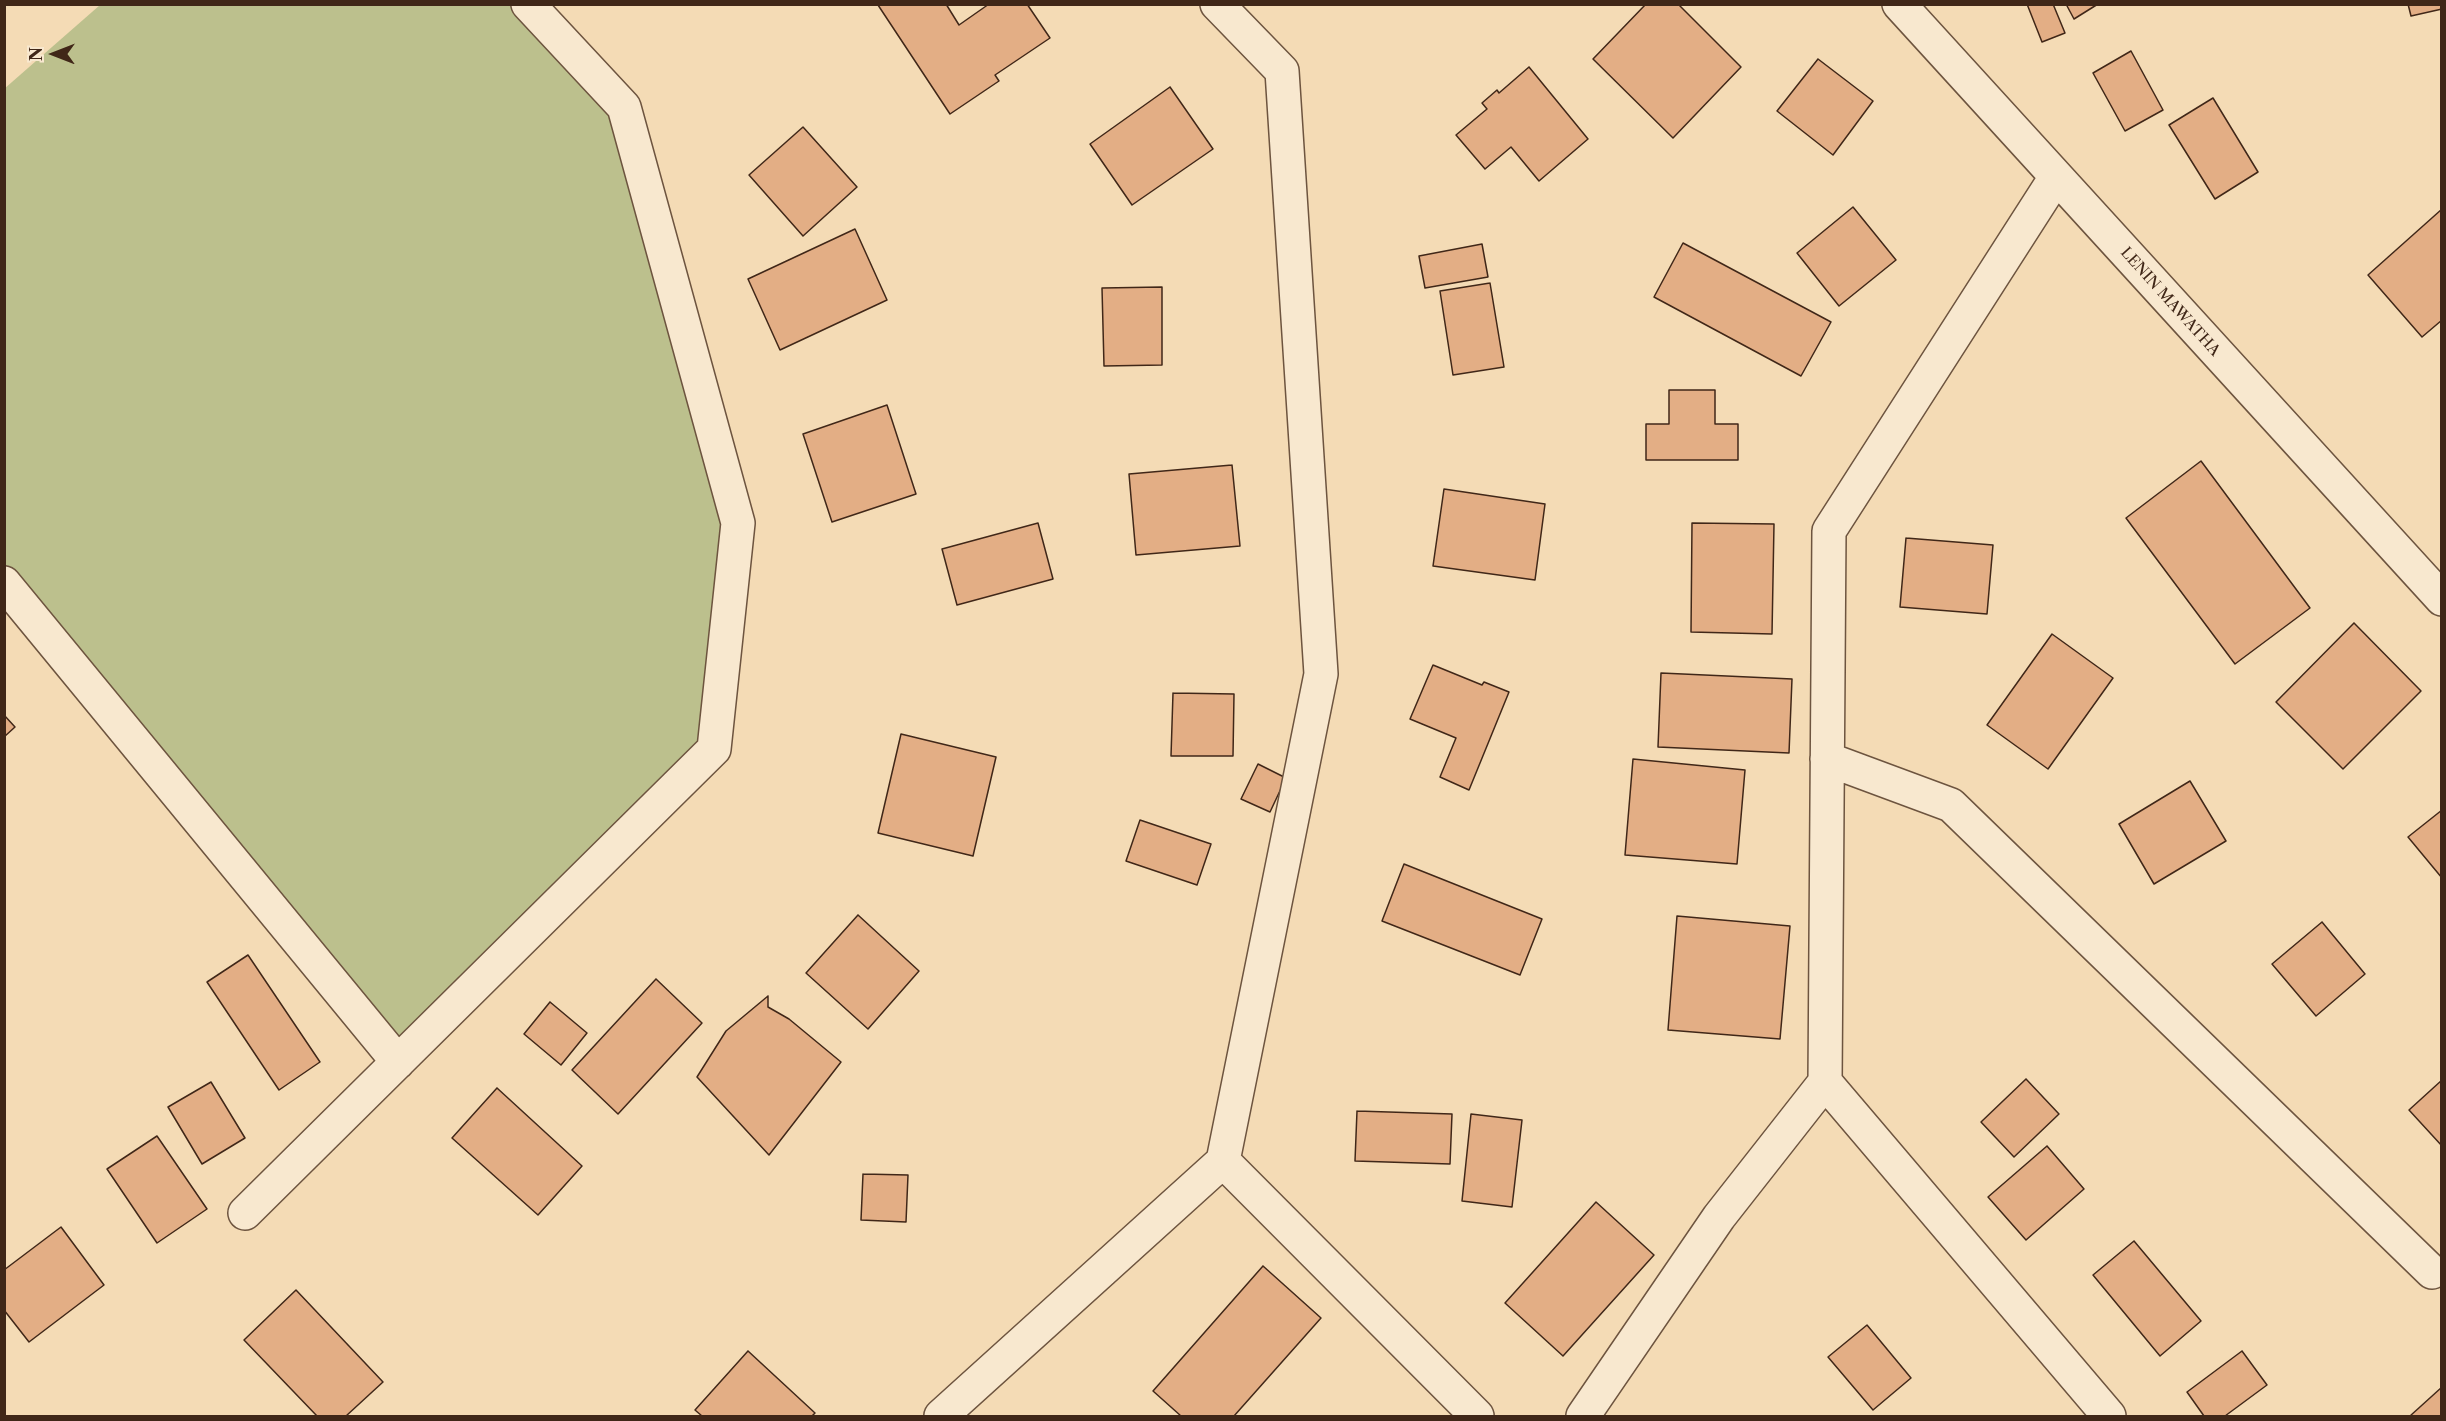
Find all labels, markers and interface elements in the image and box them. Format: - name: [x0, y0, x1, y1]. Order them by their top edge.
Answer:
- north arrow: [24, 24, 84, 84]
- text: N: [26, 47, 46, 61]
- street label: LENIN MAWATHA: [2116, 244, 2224, 360]

